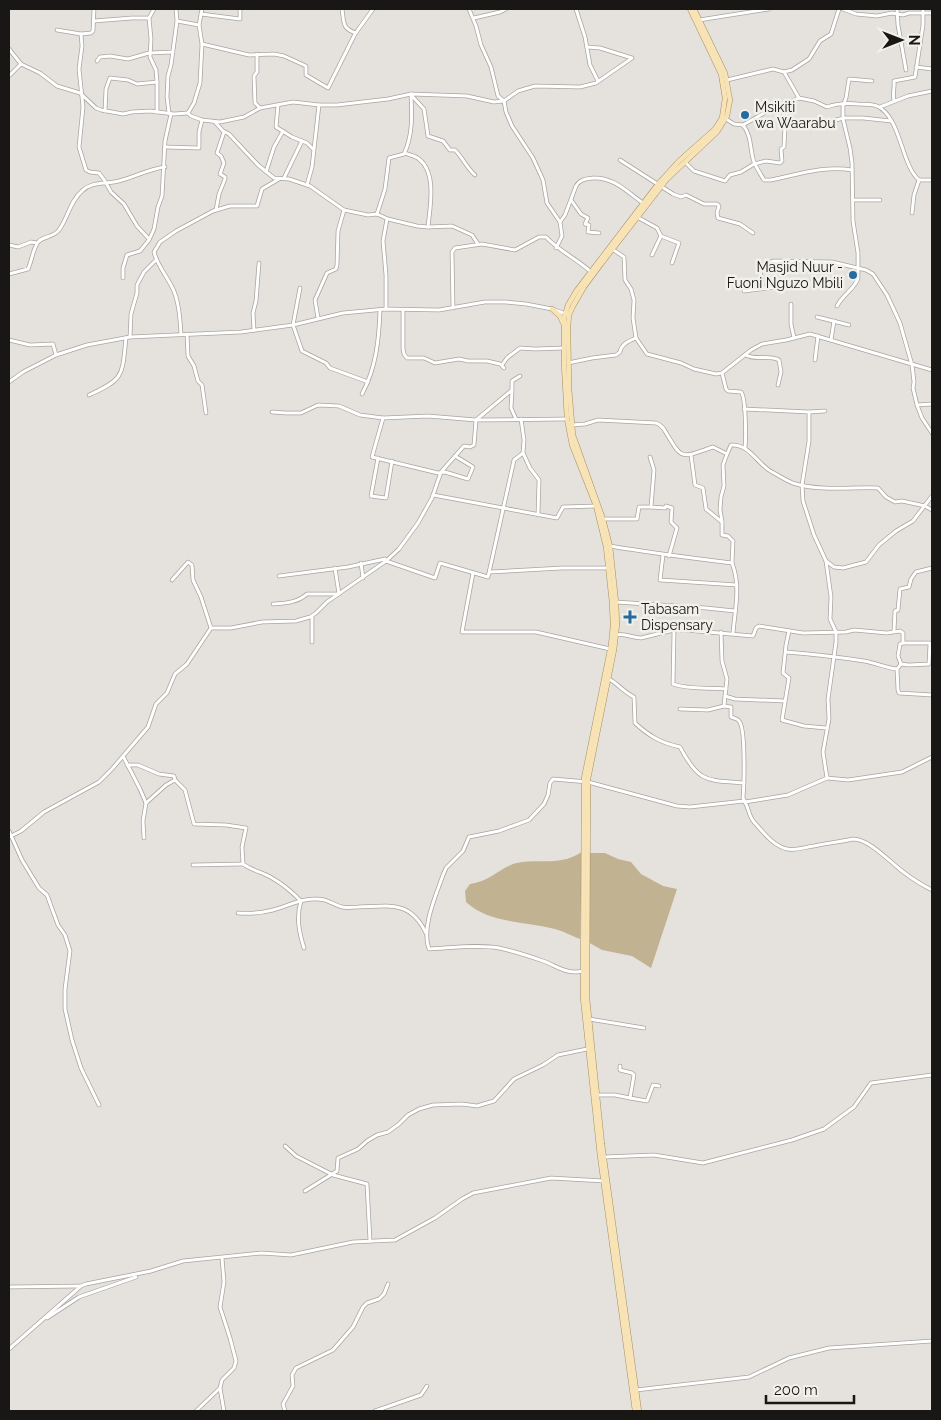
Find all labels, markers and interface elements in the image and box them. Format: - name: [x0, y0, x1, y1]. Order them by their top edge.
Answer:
- north arrow: [876, 15, 926, 65]
- text: N: [906, 35, 922, 45]
- place label: Msikiti wa Waarabu: [755, 99, 836, 131]
- marker: Msikiti wa Waarabu: [739, 109, 751, 121]
- place label: Masjid Nuur - Fuoni Nguzo Mbili: [727, 259, 843, 291]
- marker: Masjid Nuur - Fuoni Nguzo Mbili: [847, 269, 859, 281]
- place label: Tabasam Dispensary: [641, 601, 713, 633]
- marker: Tabasam Dispensary: [623, 610, 637, 624]
- scale bar: [766, 1372, 854, 1404]
- text: 200 m: [774, 1381, 818, 1399]

